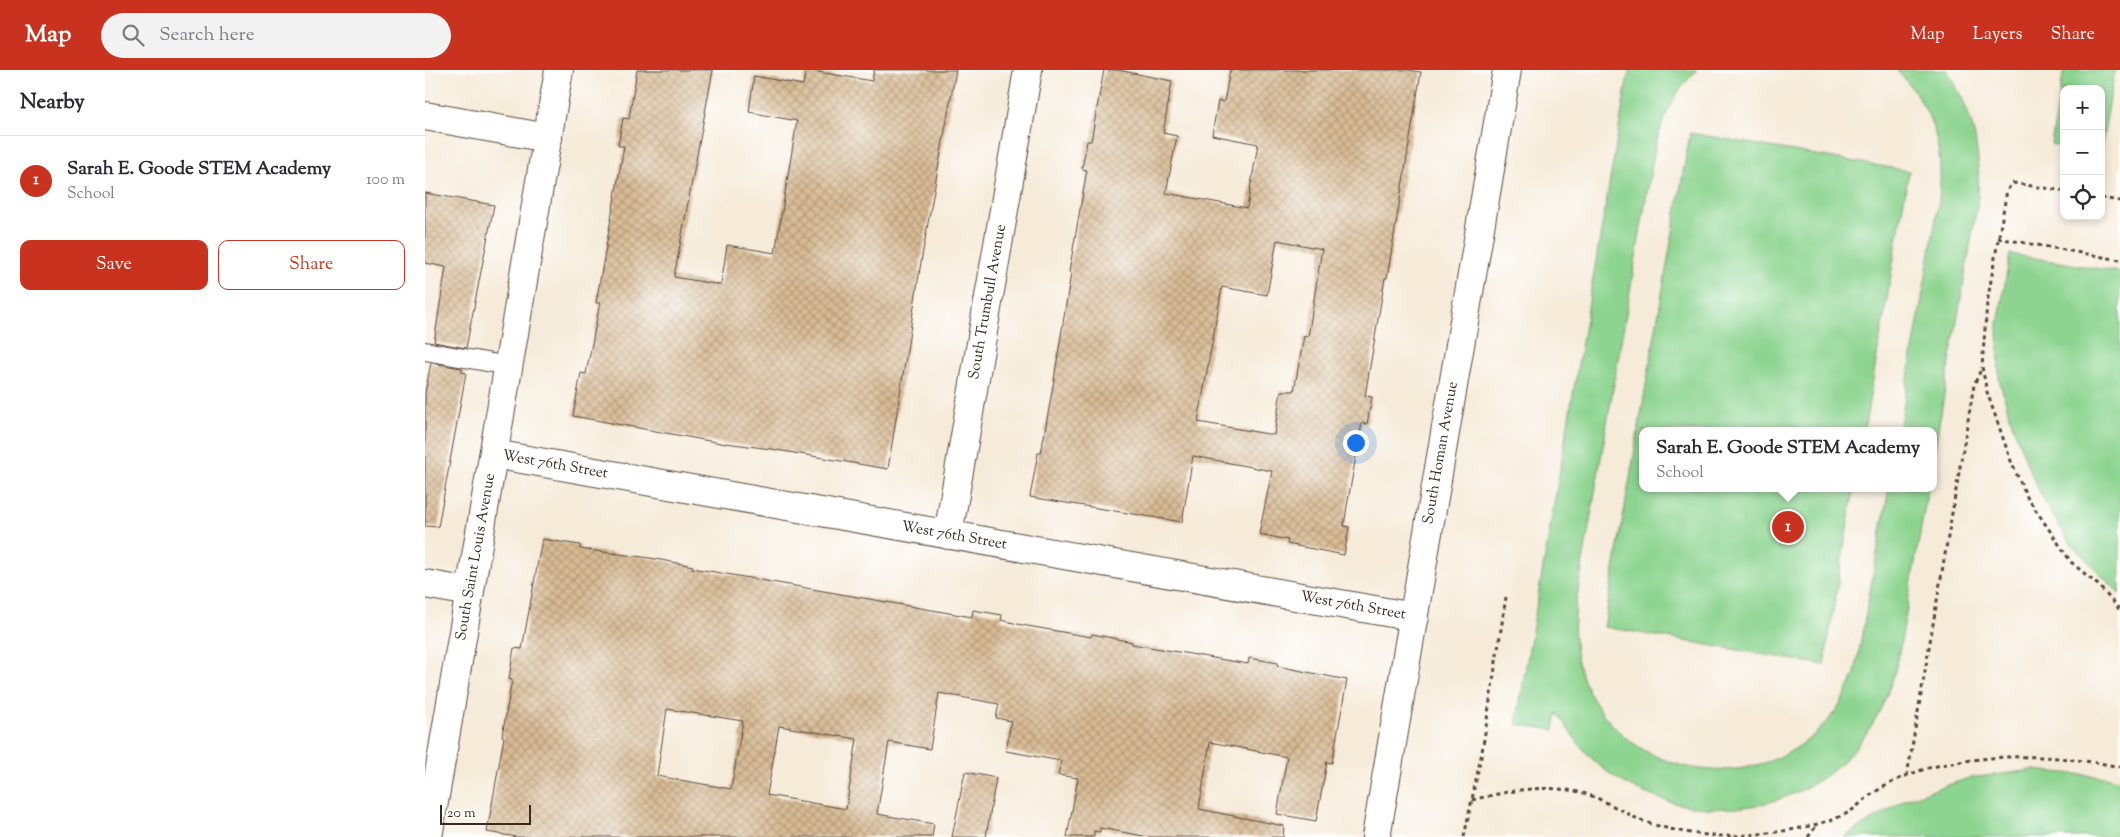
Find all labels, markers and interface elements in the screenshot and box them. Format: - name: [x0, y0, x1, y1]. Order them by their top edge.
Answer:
- search box: [101, 13, 451, 58]
- text: Map: [25, 18, 71, 52]
- icon: search: [119, 21, 147, 49]
- text: Search here: [159, 22, 255, 49]
- text: Map: [1910, 22, 1945, 48]
- text: Layers: [1973, 22, 2023, 48]
- text: Share: [2051, 22, 2095, 48]
- map controls: [2060, 85, 2105, 220]
- button: +: [2060, 85, 2105, 130]
- text: Nearby: [20, 88, 85, 118]
- button: −: [2060, 130, 2105, 175]
- text: Sarah E. Goode STEM Academy: [67, 156, 331, 183]
- text: 1: [33, 169, 39, 192]
- text: 100 m: [366, 169, 405, 192]
- button: locate: [2060, 175, 2105, 220]
- text: School: [67, 183, 115, 206]
- street label: South Trumbull Avenue: [964, 223, 1012, 381]
- button: Save: [20, 240, 208, 290]
- button: Share: [218, 240, 405, 290]
- street label: South Homan Avenue: [1418, 380, 1464, 526]
- popup: [1639, 427, 1937, 492]
- your location: [1343, 430, 1369, 456]
- text: Sarah E. Goode STEM Academy: [1656, 435, 1920, 462]
- street label: West 76th Street: [500, 445, 610, 485]
- text: School: [1656, 462, 1704, 485]
- street label: South Saint Louis Avenue: [451, 472, 501, 642]
- pin: 1: [1772, 508, 1804, 546]
- street label: West 76th Street: [899, 516, 1009, 556]
- street label: West 76th Street: [1298, 586, 1408, 626]
- scale bar: [440, 802, 531, 825]
- text: 20 m: [447, 804, 476, 824]

